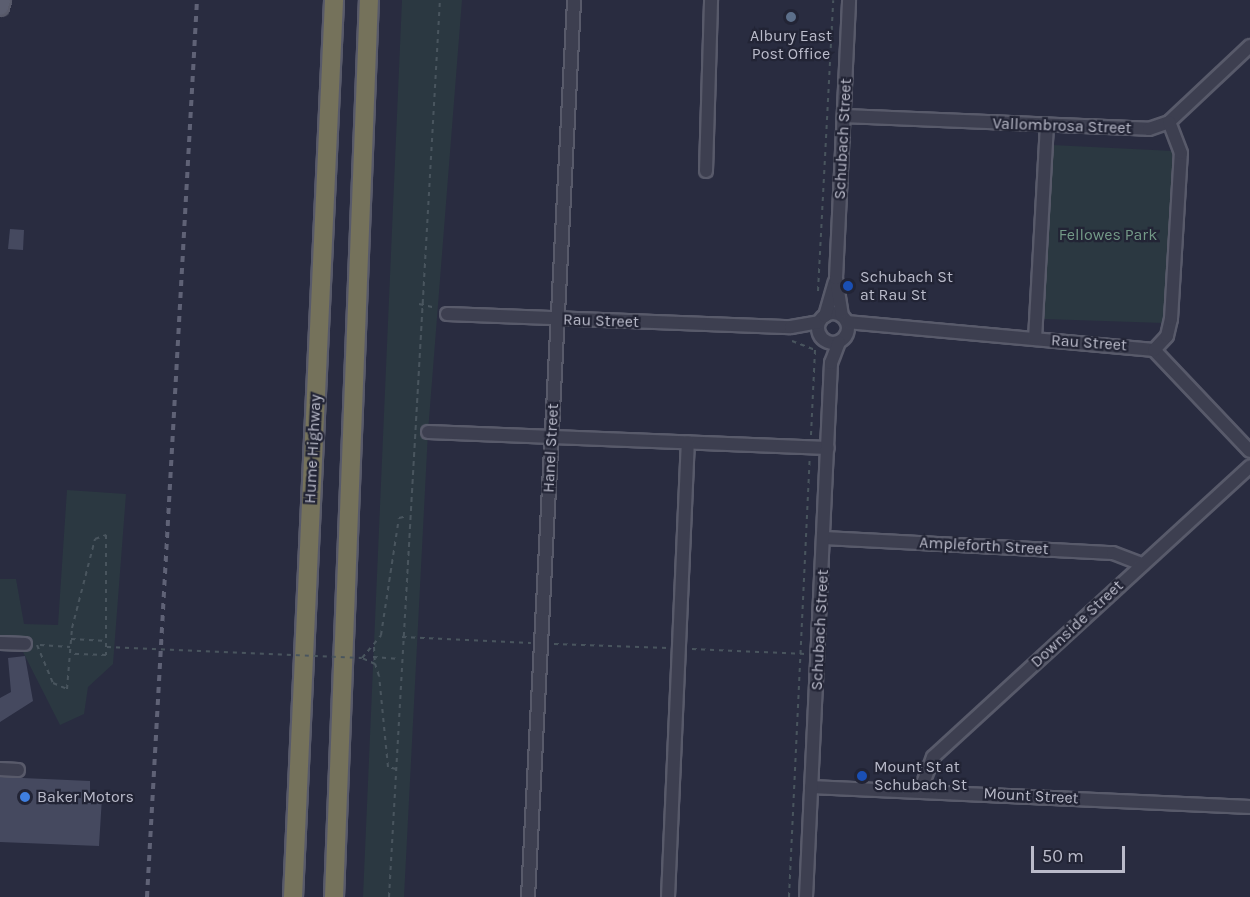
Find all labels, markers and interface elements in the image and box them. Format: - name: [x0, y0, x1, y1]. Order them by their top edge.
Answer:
- marker: Albury East Post Office: [784, 10, 798, 24]
- place label: Albury East Post Office: [750, 26, 832, 64]
- street label: Schubach Street: [830, 78, 856, 200]
- street label: Vallombrosa Street: [992, 114, 1132, 138]
- park label: Fellowes Park: [1059, 225, 1157, 245]
- place label: Schubach St at Rau St: [860, 267, 953, 305]
- marker: Schubach St at Rau St: [841, 279, 855, 293]
- street label: Rau Street: [563, 310, 639, 332]
- street label: Rau Street: [1050, 331, 1128, 355]
- street label: Hume Highway: [301, 394, 325, 504]
- street label: Hanel Street: [539, 403, 563, 493]
- street label: Ampleforth Street: [919, 533, 1049, 559]
- street label: Schubach Street: [807, 569, 833, 691]
- street label: Downside Street: [1027, 576, 1127, 672]
- place label: Mount St at Schubach St: [874, 757, 967, 795]
- marker: Mount St at Schubach St: [855, 769, 869, 783]
- street label: Mount Street: [983, 784, 1079, 808]
- place label: Baker Motors: [37, 787, 134, 807]
- marker: Baker Motors: [18, 790, 32, 804]
- scale bar: [1034, 834, 1128, 872]
- text: 50 m: [1042, 845, 1084, 867]

